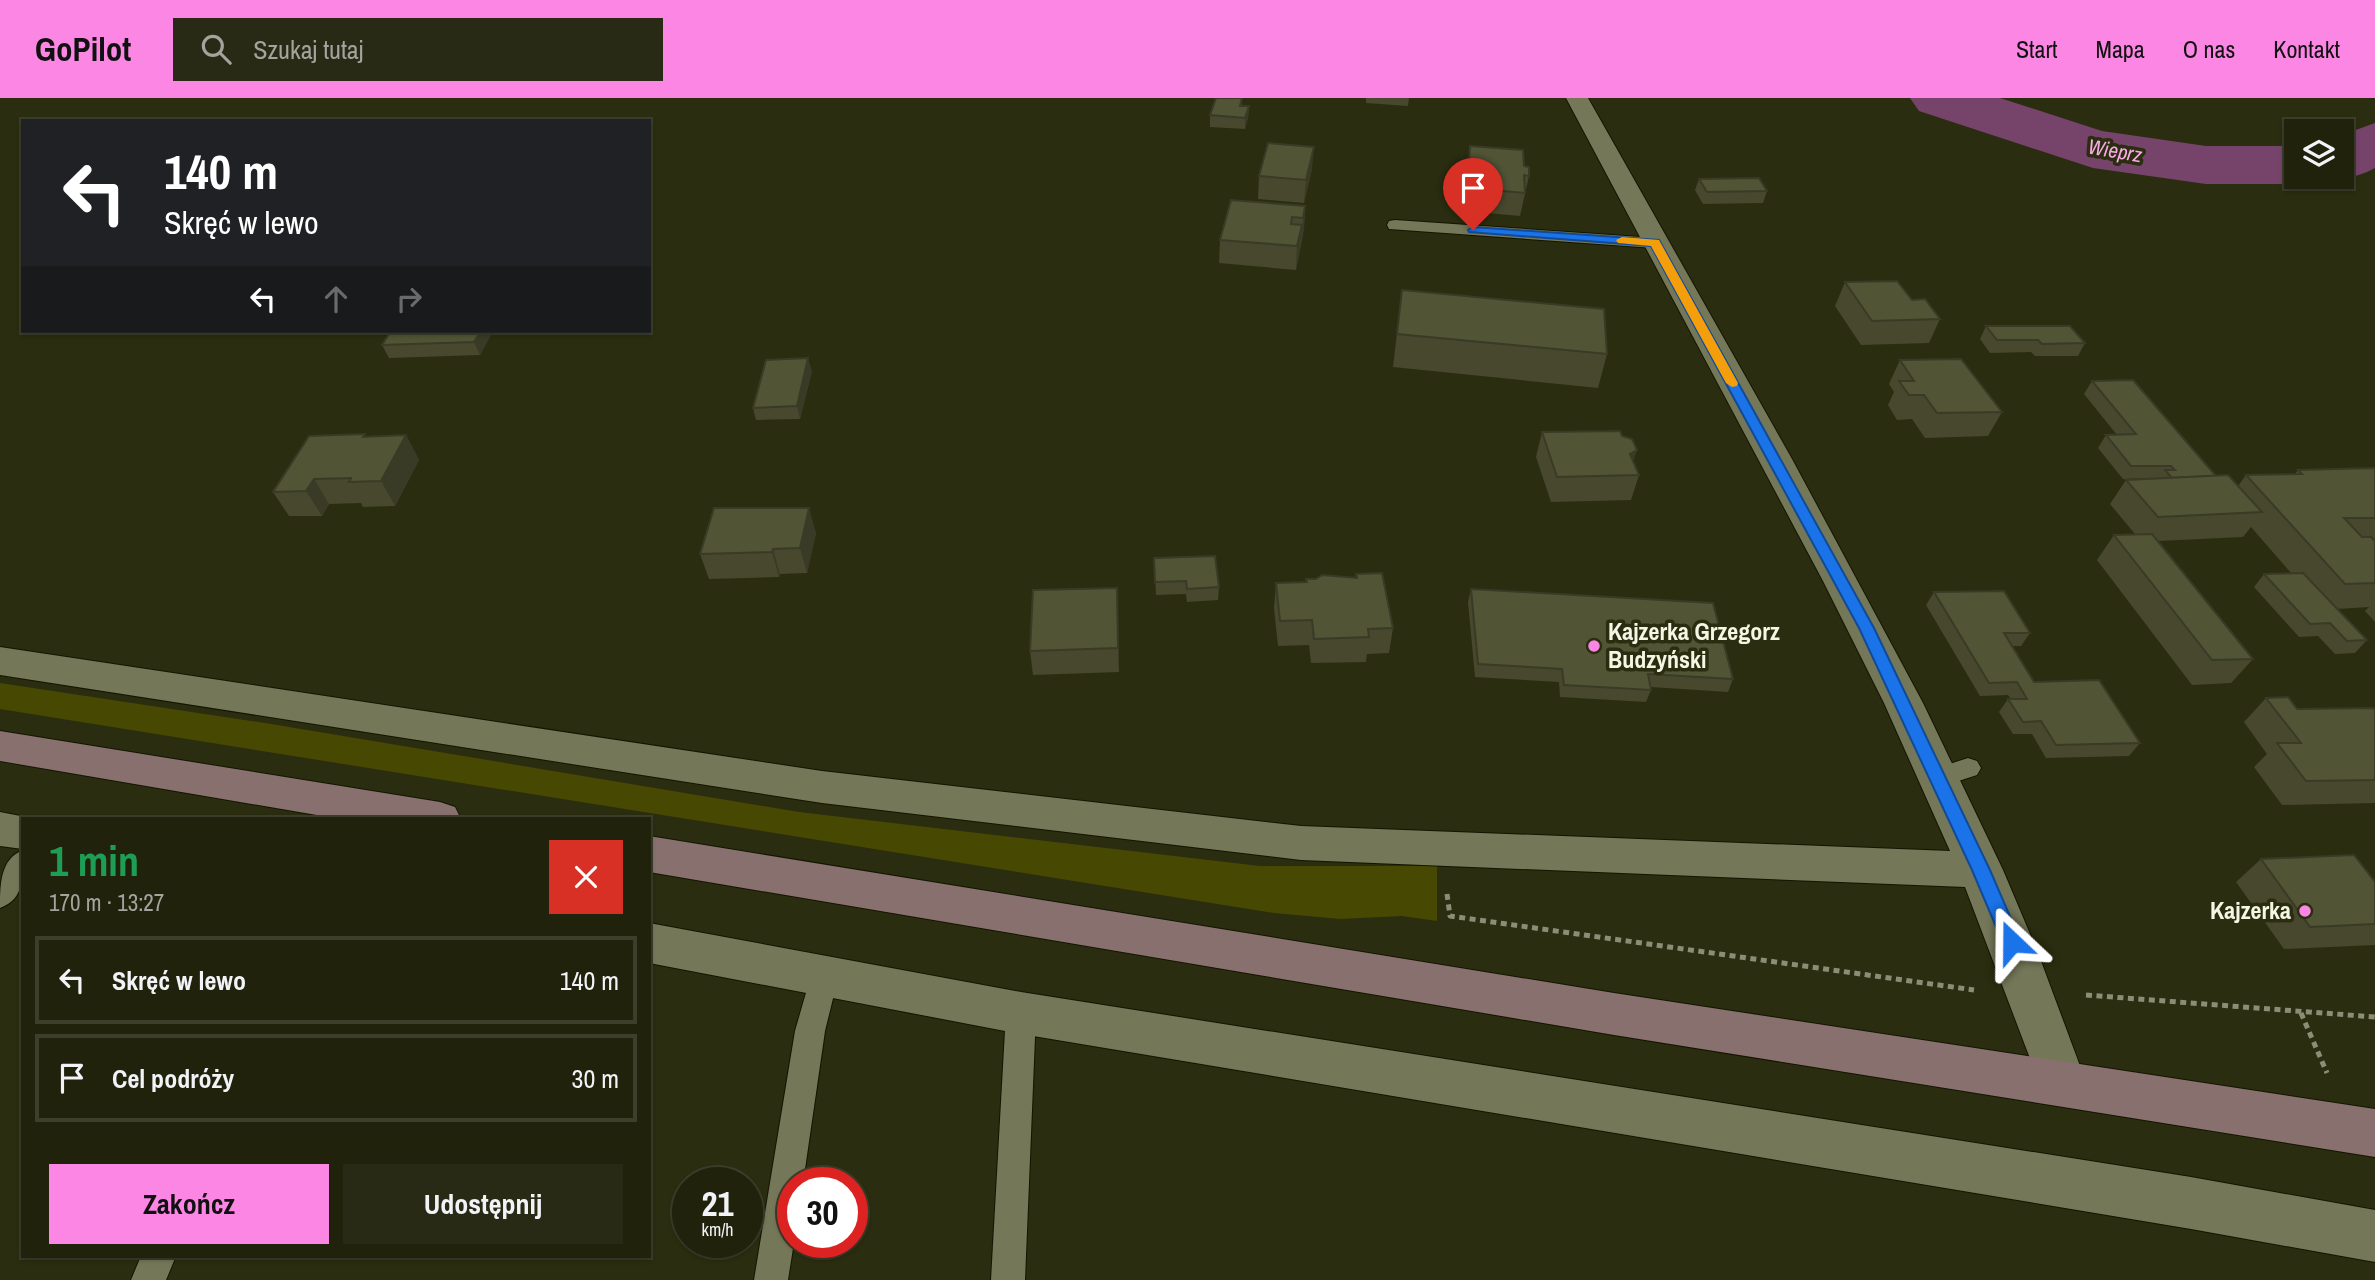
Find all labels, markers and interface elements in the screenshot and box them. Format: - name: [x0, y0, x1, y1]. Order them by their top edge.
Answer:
- search box: [173, 18, 663, 81]
- text: GoPilot: [35, 27, 131, 71]
- icon: search: [197, 30, 235, 68]
- text: Szukaj tutaj: [253, 32, 363, 67]
- text: Start: [2016, 33, 2058, 65]
- text: Mapa: [2096, 33, 2145, 65]
- text: O nas: [2183, 33, 2235, 65]
- text: Kontakt: [2273, 33, 2340, 65]
- map controls: [2284, 119, 2354, 189]
- button: layers: [2284, 119, 2354, 189]
- water label: Wieprz: [2086, 132, 2145, 170]
- text: 140 m: [164, 138, 278, 204]
- icon: left: [49, 147, 140, 238]
- pin: [1443, 158, 1503, 230]
- icon: arrive: [1454, 169, 1492, 207]
- text: Skręć w lewo: [164, 201, 319, 244]
- icon: left: [244, 280, 282, 318]
- icon: ahead: [317, 280, 355, 318]
- icon: right: [390, 280, 428, 318]
- place label: Kajzerka Grzegorz Budzyński: [1608, 615, 1780, 675]
- marker: Kajzerka Grzegorz Budzyński: [1586, 638, 1602, 654]
- text: 1 min: [49, 833, 139, 889]
- button: close: [549, 840, 623, 914]
- text: 170 m · 13:27: [49, 887, 164, 918]
- place label: Kajzerka: [2210, 894, 2291, 926]
- marker: Kajzerka: [2297, 903, 2313, 919]
- position arrow: [1975, 905, 2049, 979]
- icon: left: [53, 961, 91, 999]
- text: Skręć w lewo: [112, 963, 246, 998]
- text: 140 m: [560, 963, 619, 998]
- icon: arrive: [53, 1059, 91, 1097]
- text: Cel podróży: [112, 1061, 234, 1096]
- text: 30 m: [572, 1061, 619, 1096]
- button: Zakończ: [49, 1164, 329, 1244]
- button: Udostępnij: [343, 1164, 623, 1244]
- speed limit sign: 30: [777, 1167, 868, 1258]
- text: 21: [702, 1180, 733, 1227]
- text: km/h: [702, 1217, 734, 1242]

